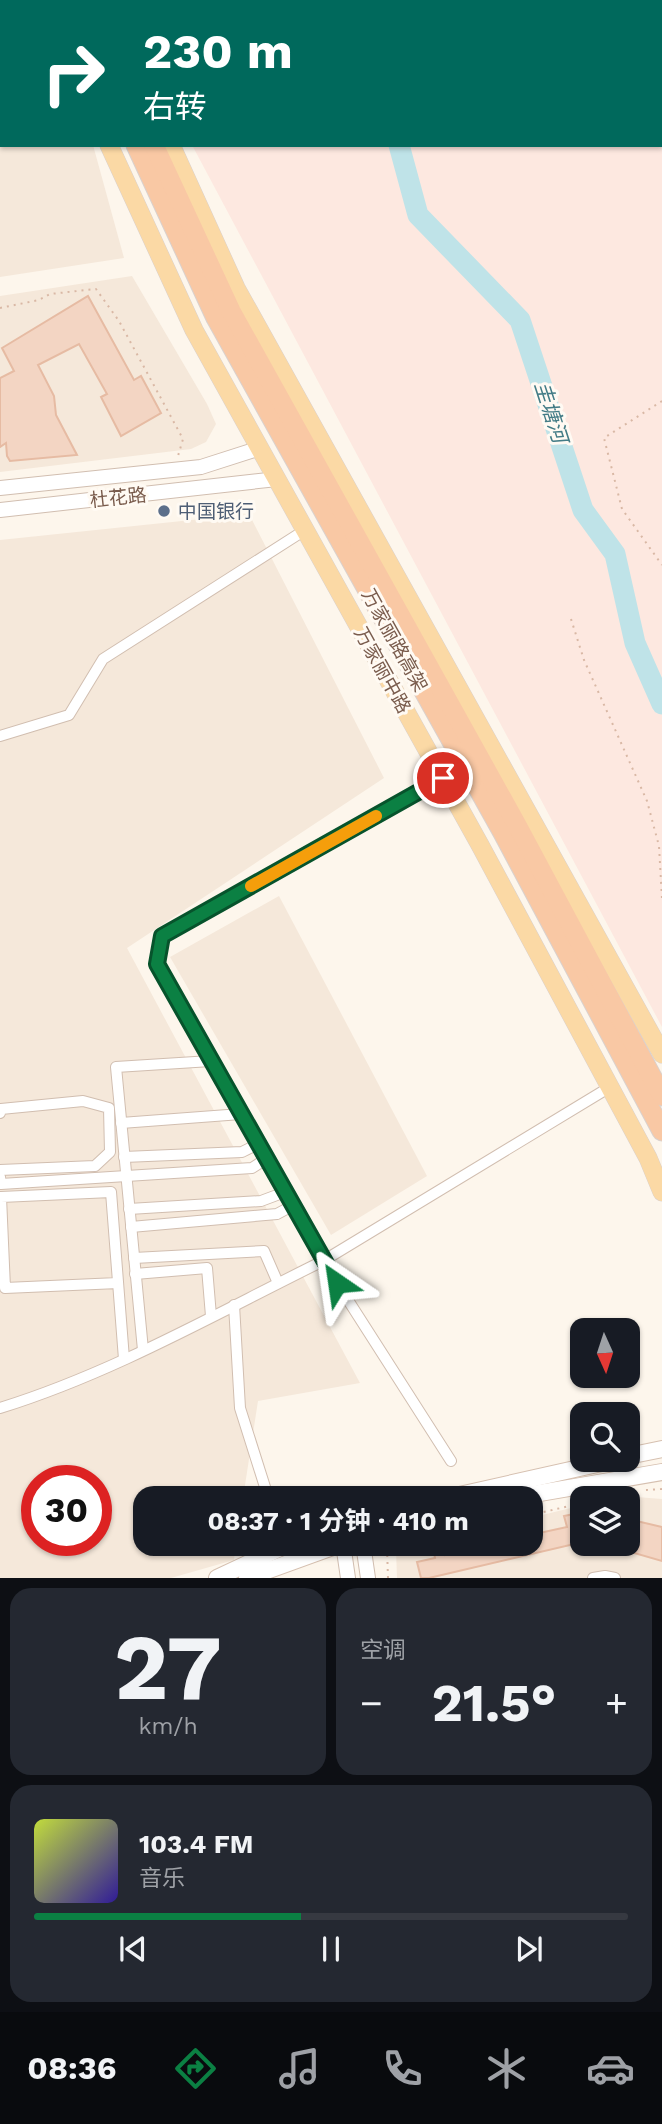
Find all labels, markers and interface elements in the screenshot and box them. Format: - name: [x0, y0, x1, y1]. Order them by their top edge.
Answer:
- text: 230 m: [143, 22, 293, 80]
- icon: right: [28, 28, 119, 119]
- text: 右转: [143, 88, 207, 126]
- water label: 圭塘河: [530, 378, 574, 449]
- street label: 杜花路: [88, 483, 148, 512]
- place label: 中国银行: [178, 500, 254, 523]
- marker: 中国银行: [156, 503, 172, 519]
- street label: 万家丽路高架: [357, 585, 432, 696]
- street label: 万家丽中路: [349, 623, 416, 717]
- pin: [413, 748, 473, 808]
- icon: arrive: [424, 759, 462, 797]
- position arrow: [300, 1246, 374, 1320]
- north arrow: [570, 1318, 640, 1388]
- map controls: [570, 1318, 640, 1556]
- button: search: [570, 1402, 640, 1472]
- speed limit sign: 30: [21, 1465, 112, 1556]
- button: layers: [570, 1486, 640, 1556]
- text: 08:37 · 1 分钟 · 410 m: [207, 1506, 469, 1536]
- text: 27: [114, 1614, 222, 1721]
- text: 空调: [360, 1637, 406, 1664]
- text: 21.5°: [432, 1673, 556, 1734]
- text: −: [360, 1681, 383, 1725]
- text: +: [605, 1681, 628, 1725]
- text: km/h: [138, 1713, 198, 1740]
- text: 103.4 FM: [139, 1829, 253, 1859]
- text: 音乐: [139, 1865, 185, 1892]
- icon: previous: [114, 1930, 152, 1968]
- icon: pause: [312, 1930, 350, 1968]
- icon: next: [510, 1930, 548, 1968]
- icon: directions: [171, 2044, 220, 2093]
- icon: music: [275, 2044, 324, 2093]
- icon: phone: [378, 2044, 427, 2093]
- icon: climate: [482, 2044, 531, 2093]
- icon: car: [586, 2044, 635, 2093]
- text: 08:36: [27, 2049, 116, 2087]

